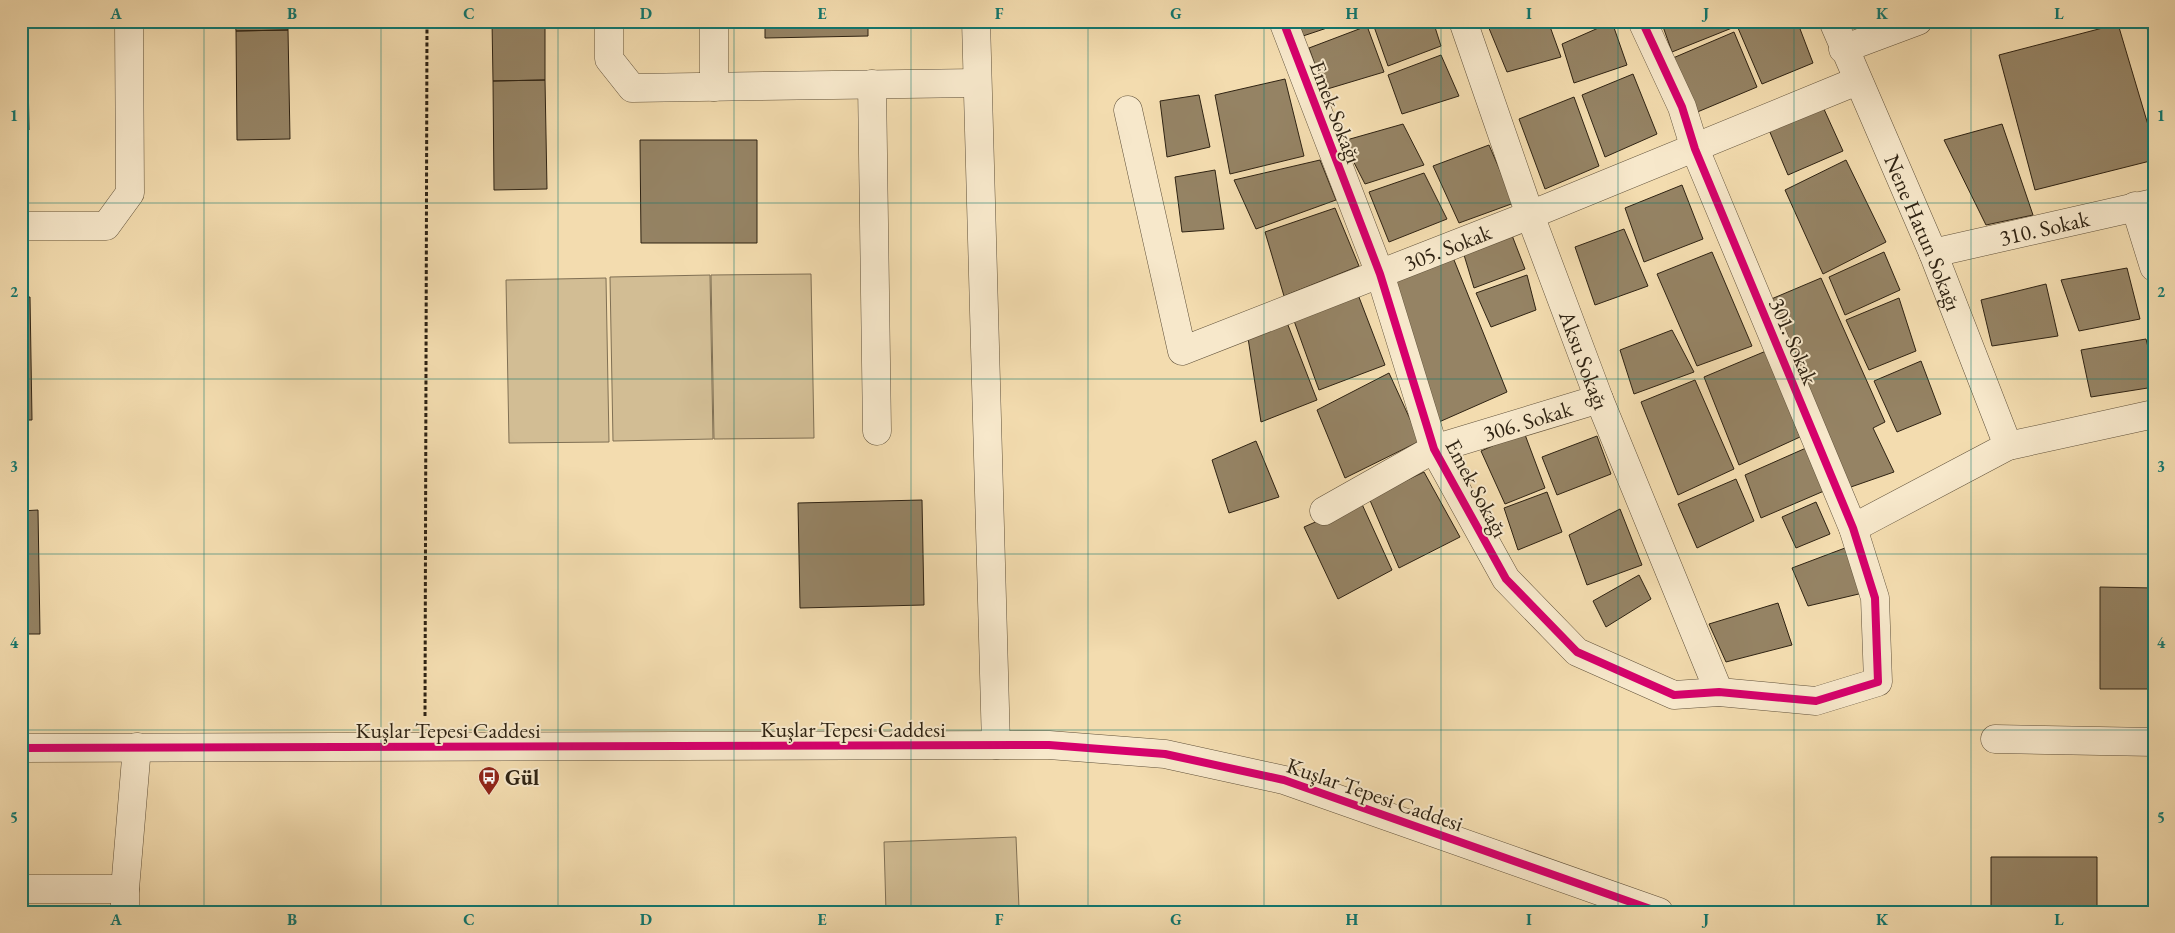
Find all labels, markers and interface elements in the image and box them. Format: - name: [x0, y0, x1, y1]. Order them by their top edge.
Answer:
- text: A: [109, 3, 122, 24]
- text: B: [287, 3, 297, 24]
- text: C: [463, 3, 475, 24]
- text: D: [640, 3, 652, 24]
- text: E: [817, 3, 827, 24]
- text: F: [995, 3, 1004, 24]
- text: G: [1170, 3, 1182, 24]
- text: H: [1346, 3, 1359, 24]
- text: I: [1526, 3, 1532, 24]
- text: J: [1701, 3, 1709, 24]
- text: K: [1876, 3, 1889, 24]
- text: L: [2054, 3, 2064, 24]
- street label: Emek Sokağı: [1303, 57, 1368, 168]
- text: 1: [10, 105, 18, 126]
- text: 1: [2157, 105, 2165, 126]
- street label: Nene Hatun Sokağı: [1877, 150, 1968, 315]
- street label: 310. Sokak: [1997, 204, 2093, 253]
- street label: 305. Sokak: [1400, 217, 1496, 278]
- text: 2: [10, 281, 19, 302]
- text: 2: [2157, 281, 2166, 302]
- street label: 301. Sokak: [1762, 293, 1825, 390]
- street label: Aksu Sokağı: [1552, 306, 1616, 414]
- street label: 306. Sokak: [1480, 394, 1576, 448]
- street label: Emek Sokağı: [1438, 434, 1515, 543]
- text: 3: [10, 456, 18, 477]
- text: 3: [2157, 456, 2165, 477]
- text: 4: [10, 632, 19, 653]
- text: 4: [2157, 632, 2166, 653]
- street label: Kuşlar Tepesi Caddesi: [760, 715, 946, 744]
- street label: Kuşlar Tepesi Caddesi: [355, 716, 541, 745]
- street label: Kuşlar Tepesi Caddesi: [1283, 751, 1467, 838]
- place label: Gül: [505, 763, 539, 792]
- bus stop icon: Gül: [477, 765, 501, 796]
- text: 5: [10, 807, 18, 828]
- text: 5: [2157, 807, 2165, 828]
- text: A: [109, 909, 122, 930]
- text: B: [287, 909, 297, 930]
- text: C: [463, 909, 475, 930]
- text: D: [640, 909, 652, 930]
- text: E: [817, 909, 827, 930]
- text: F: [995, 909, 1004, 930]
- text: G: [1170, 909, 1182, 930]
- text: H: [1346, 909, 1359, 930]
- text: I: [1526, 909, 1532, 930]
- text: J: [1701, 909, 1709, 930]
- text: K: [1876, 909, 1889, 930]
- text: L: [2054, 909, 2064, 930]

